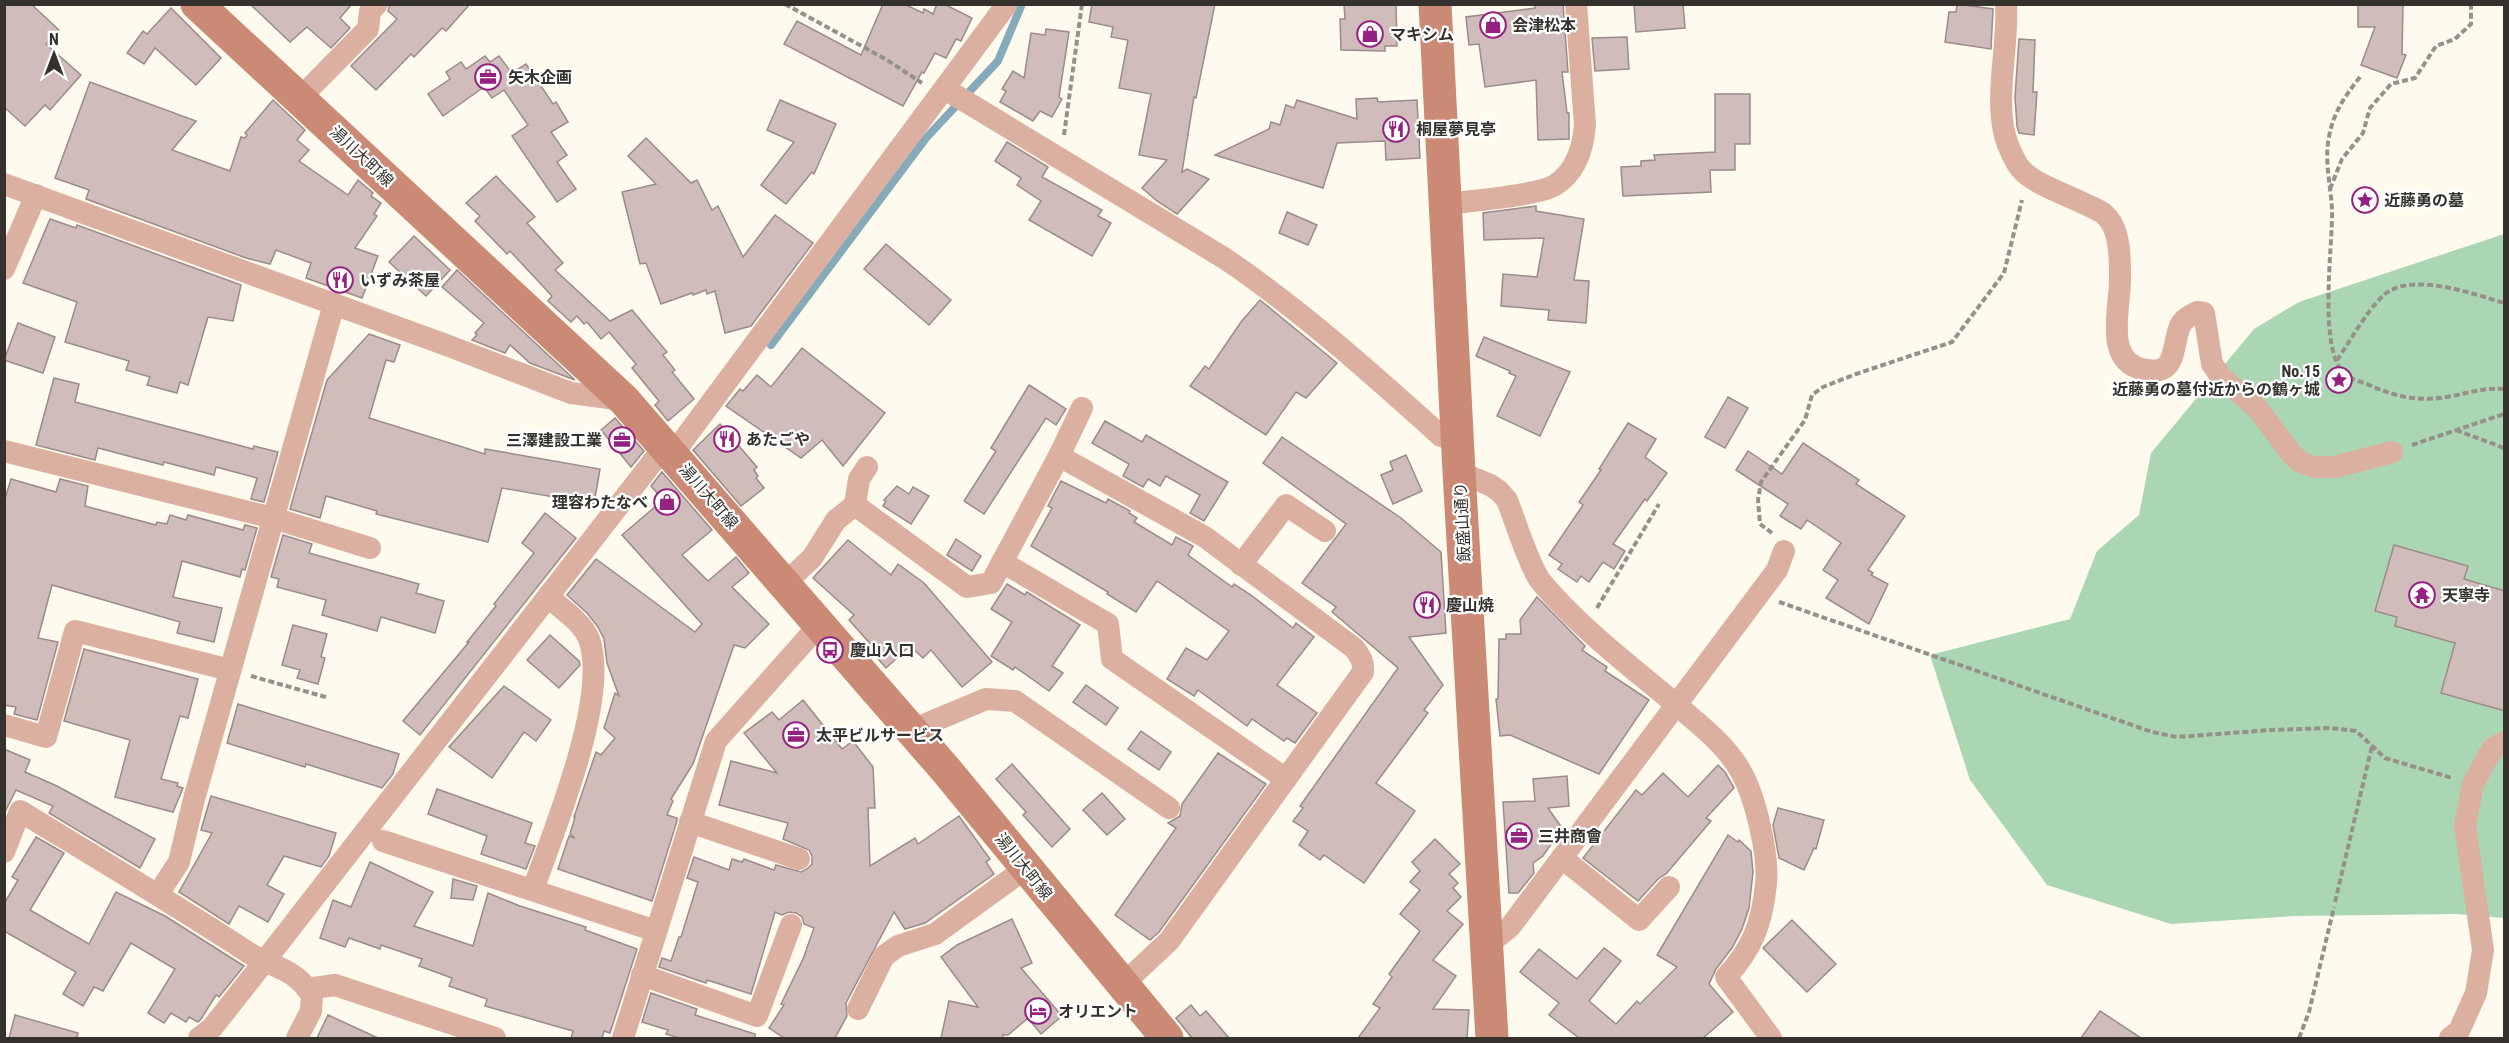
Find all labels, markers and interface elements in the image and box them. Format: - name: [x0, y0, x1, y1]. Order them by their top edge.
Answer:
- shop icon: 会津松本: [1478, 10, 1508, 40]
- place label: 会津松本: [1512, 16, 1576, 35]
- shop icon: マキシム: [1355, 19, 1385, 49]
- north arrow: [24, 24, 84, 84]
- place label: マキシム: [1390, 25, 1454, 44]
- text: N: [49, 30, 59, 49]
- office icon: 矢木企画: [473, 62, 503, 92]
- place label: 矢木企画: [508, 68, 572, 87]
- restaurant icon: 桐屋夢見亭: [1381, 114, 1411, 144]
- place label: 桐屋夢見亭: [1416, 120, 1496, 139]
- street label: 湯川大町線: [326, 122, 397, 191]
- place icon: 近藤勇の墓: [2350, 185, 2380, 215]
- place label: 近藤勇の墓: [2384, 191, 2464, 210]
- restaurant icon: いずみ茶屋: [325, 265, 355, 295]
- place label: いずみ茶屋: [360, 271, 440, 290]
- place label: No.15 近藤勇の墓付近からの鶴ヶ城: [2112, 362, 2320, 399]
- place icon: No.15 近藤勇の墓付近からの鶴ヶ城: [2324, 365, 2354, 395]
- restaurant icon: あたごや: [712, 424, 742, 454]
- office icon: 三澤建設工業: [607, 425, 637, 455]
- place label: あたごや: [746, 430, 810, 449]
- place label: 三澤建設工業: [506, 431, 602, 450]
- street label: 湯川大町線: [675, 460, 742, 533]
- street label: 飯盛山通り: [1451, 482, 1474, 562]
- shop icon: 理容わたなべ: [652, 487, 682, 517]
- place label: 理容わたなべ: [552, 493, 648, 512]
- temple icon: 天寧寺: [2407, 580, 2437, 610]
- place label: 天寧寺: [2442, 586, 2490, 605]
- restaurant icon: 慶山焼: [1412, 590, 1442, 620]
- place label: 慶山焼: [1446, 596, 1494, 615]
- bus stop icon: 慶山入口: [815, 635, 845, 665]
- place label: 慶山入口: [850, 641, 914, 660]
- office icon: 太平ビルサービス: [781, 720, 811, 750]
- place label: 太平ビルサービス: [816, 726, 944, 745]
- office icon: 三井商會: [1504, 821, 1534, 851]
- place label: 三井商會: [1538, 827, 1602, 846]
- street label: 湯川大町線: [991, 829, 1056, 903]
- hotel icon: オリエント: [1023, 996, 1053, 1026]
- place label: オリエント: [1058, 1002, 1138, 1021]

